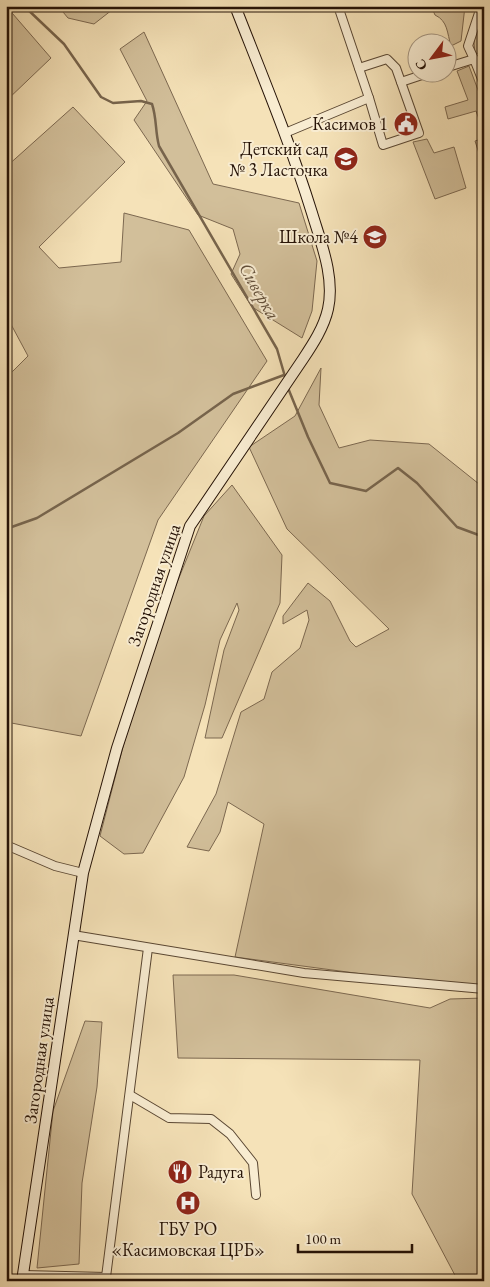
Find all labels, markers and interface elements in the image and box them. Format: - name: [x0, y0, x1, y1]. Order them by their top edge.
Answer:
- north arrow: [408, 32, 458, 82]
- text: С: [411, 56, 431, 74]
- public building icon: Касимов 1: [393, 111, 419, 137]
- place label: Касимов 1: [312, 112, 388, 135]
- place label: Детский сад № 3 Ласточка: [229, 137, 329, 181]
- school or university icon: Детский сад № 3 Ласточка: [333, 146, 359, 172]
- school or university icon: Школа №4: [362, 224, 388, 250]
- place label: Школа №4: [279, 225, 358, 248]
- water label: Сиверка: [233, 258, 286, 324]
- street label: Загородная улица: [122, 520, 185, 649]
- street label: Загородная улица: [18, 994, 59, 1125]
- restaurant icon: Радуга: [167, 1159, 193, 1185]
- place label: Радуга: [198, 1160, 245, 1183]
- hospital icon: ГБУ РО «Касимовская ЦРБ»: [175, 1190, 201, 1216]
- place label: ГБУ РО «Касимовская ЦРБ»: [111, 1217, 265, 1261]
- scale bar: [298, 1222, 411, 1254]
- text: 100 m: [305, 1229, 342, 1248]

